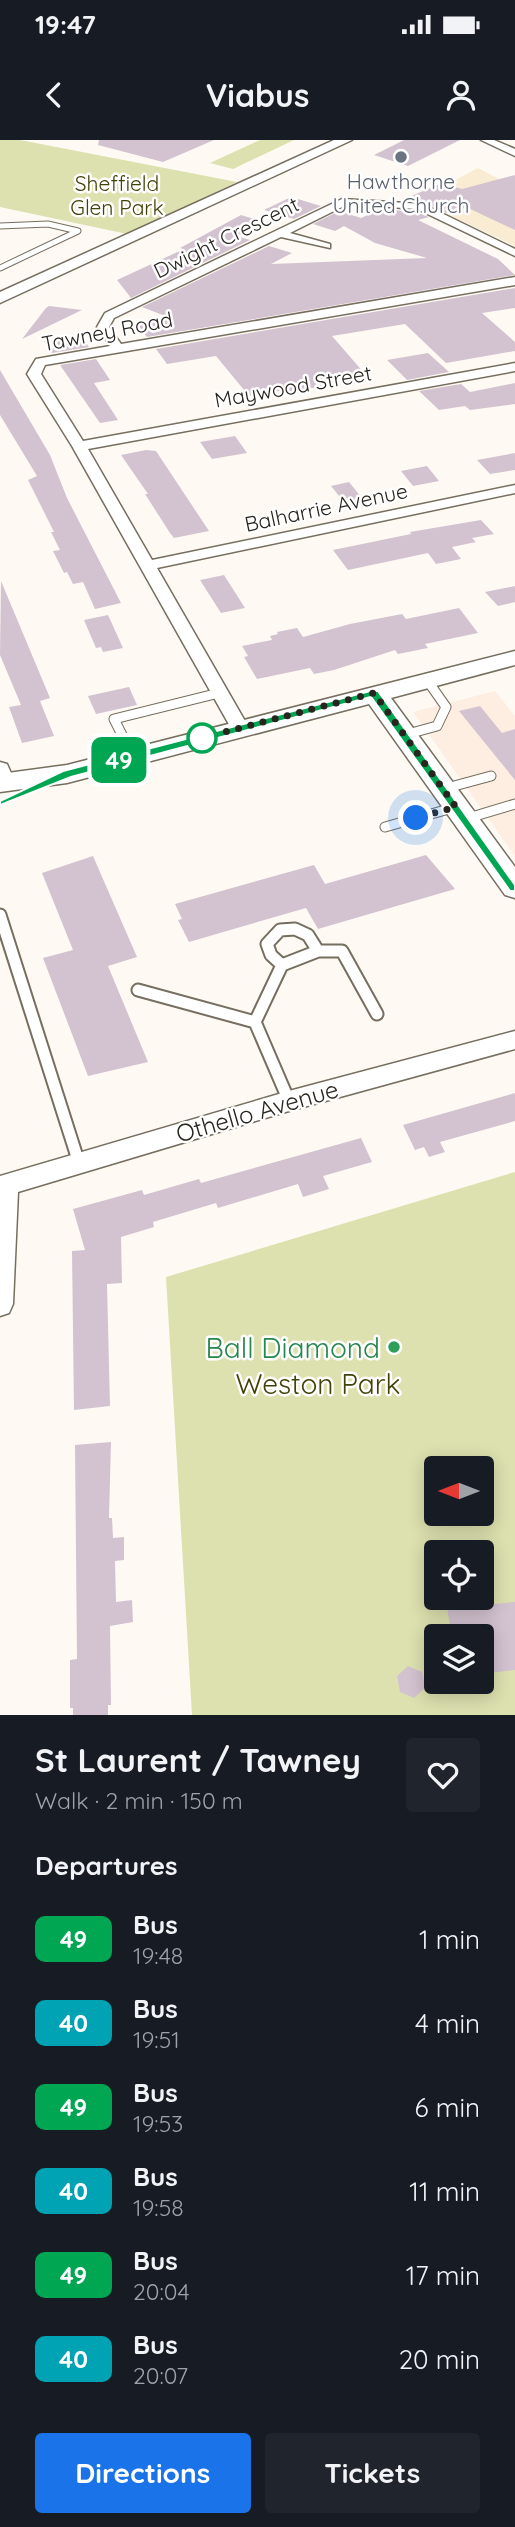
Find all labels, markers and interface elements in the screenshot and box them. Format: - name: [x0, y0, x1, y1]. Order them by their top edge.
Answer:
- text: 19:47: [35, 8, 96, 41]
- text: Viabus: [206, 75, 309, 115]
- icon: back: [35, 76, 73, 114]
- icon: person: [442, 76, 480, 114]
- marker: Hawthorne United Church: [393, 149, 409, 165]
- place label: Hawthorne United Church: [333, 168, 469, 218]
- park label: Sheffield Glen Park: [70, 170, 164, 220]
- street label: Dwight Crescent: [149, 191, 303, 283]
- street label: Tawney Road: [39, 306, 175, 356]
- street label: Maywood Street: [212, 359, 374, 413]
- street label: Balharrie Avenue: [242, 477, 410, 537]
- unlabelled marker: [187, 723, 217, 753]
- line badge: 49: [88, 737, 150, 783]
- text: 49: [105, 745, 133, 775]
- your location: [398, 800, 433, 835]
- street label: Othello Avenue: [172, 1073, 342, 1149]
- place label: Ball Diamond: [206, 1330, 380, 1365]
- marker: Ball Diamond: [386, 1339, 402, 1355]
- park label: Weston Park: [236, 1366, 400, 1401]
- north arrow: [424, 1456, 494, 1526]
- map controls: [424, 1456, 494, 1694]
- button: locate: [424, 1540, 494, 1610]
- button: layers: [424, 1624, 494, 1694]
- button: heart: [406, 1738, 480, 1812]
- text: St Laurent / Tawney: [35, 1739, 361, 1780]
- text: Walk · 2 min · 150 m: [35, 1786, 243, 1815]
- text: Departures: [35, 1849, 178, 1882]
- text: Bus: [133, 1908, 178, 1941]
- text: 1 min: [419, 1923, 480, 1956]
- text: 49: [60, 1924, 87, 1954]
- text: 19:48: [133, 1941, 183, 1970]
- text: Bus: [133, 1992, 178, 2025]
- text: 4 min: [415, 2007, 480, 2040]
- text: 40: [59, 2008, 88, 2038]
- text: 19:51: [133, 2025, 180, 2054]
- text: Bus: [133, 2076, 178, 2109]
- text: 6 min: [415, 2091, 480, 2124]
- text: 49: [60, 2092, 87, 2122]
- text: 19:53: [133, 2109, 183, 2138]
- text: Bus: [133, 2160, 178, 2193]
- text: 11 min: [409, 2175, 480, 2208]
- text: 40: [59, 2176, 88, 2206]
- text: 19:58: [133, 2193, 184, 2222]
- text: Bus: [133, 2244, 178, 2277]
- text: 17 min: [406, 2259, 480, 2292]
- text: 49: [60, 2260, 87, 2290]
- text: 20:04: [133, 2277, 190, 2306]
- text: Bus: [133, 2328, 178, 2361]
- text: 20 min: [399, 2343, 480, 2376]
- text: 40: [59, 2344, 88, 2374]
- text: 20:07: [133, 2361, 188, 2390]
- button: Directions: [35, 2433, 251, 2513]
- button: Tickets: [265, 2433, 480, 2513]

